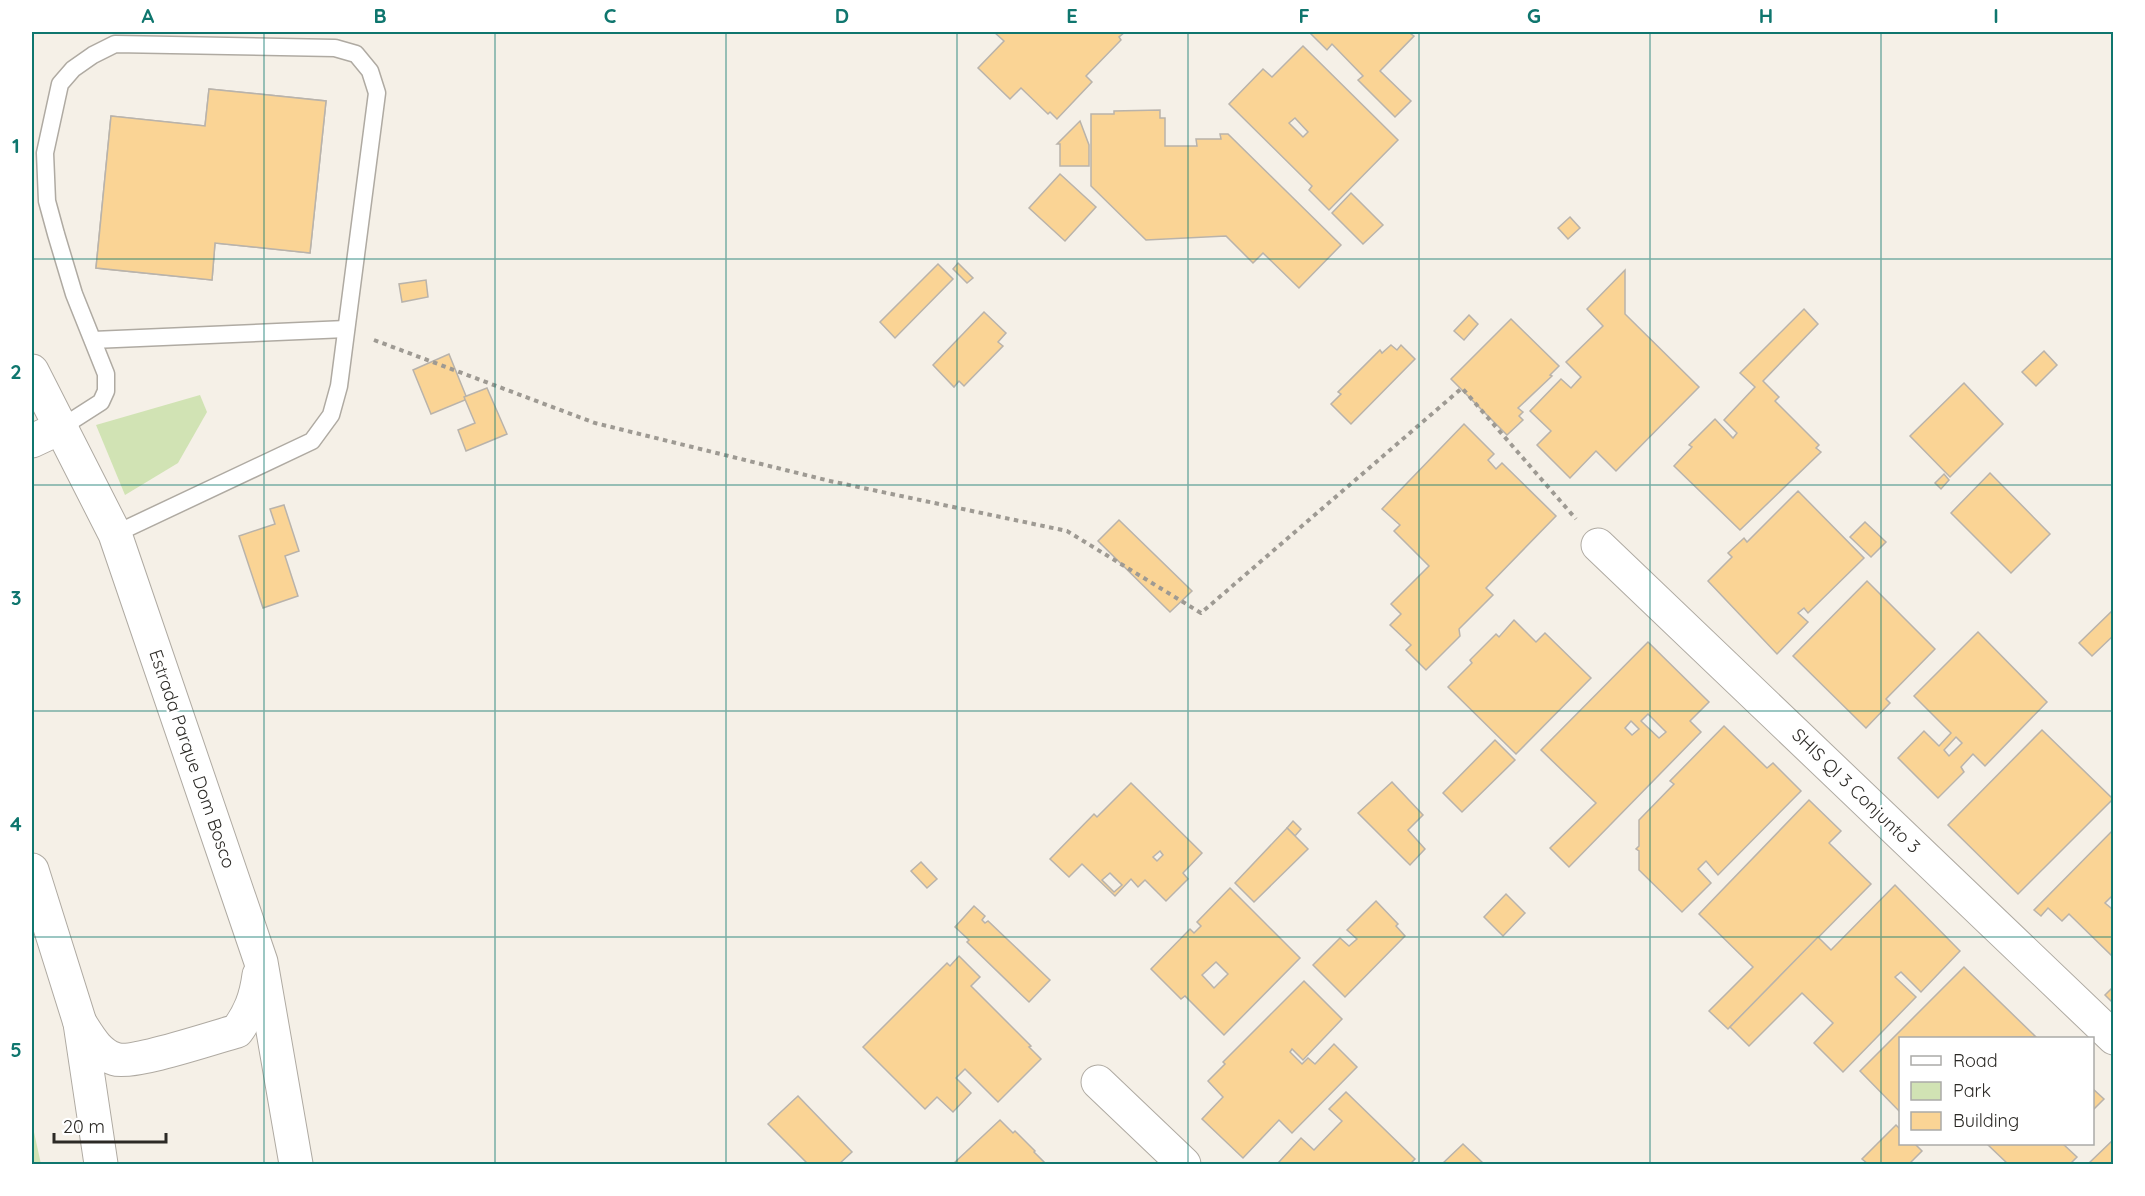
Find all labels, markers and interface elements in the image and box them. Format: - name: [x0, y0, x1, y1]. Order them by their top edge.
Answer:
- text: A: [142, 3, 155, 28]
- text: B: [373, 3, 387, 28]
- text: C: [604, 3, 617, 28]
- text: D: [835, 3, 849, 28]
- text: E: [1066, 3, 1078, 28]
- text: F: [1298, 3, 1310, 28]
- text: G: [1527, 3, 1541, 28]
- text: H: [1759, 3, 1773, 28]
- text: I: [1993, 3, 1999, 28]
- text: 1: [12, 133, 20, 158]
- text: 2: [10, 359, 22, 384]
- text: 3: [11, 585, 21, 610]
- street label: Estrada Parque Dom Bosco: [144, 646, 241, 871]
- street label: SHIS QI 3 Conjunto 3: [1787, 723, 1926, 858]
- text: 4: [10, 811, 22, 836]
- text: 5: [10, 1037, 22, 1062]
- legend: [1899, 1037, 2094, 1145]
- text: Road: [1953, 1049, 1998, 1072]
- text: Park: [1953, 1079, 1991, 1102]
- scale bar: [54, 1106, 166, 1144]
- text: Building: [1953, 1109, 2019, 1132]
- text: 20 m: [63, 1115, 105, 1138]

